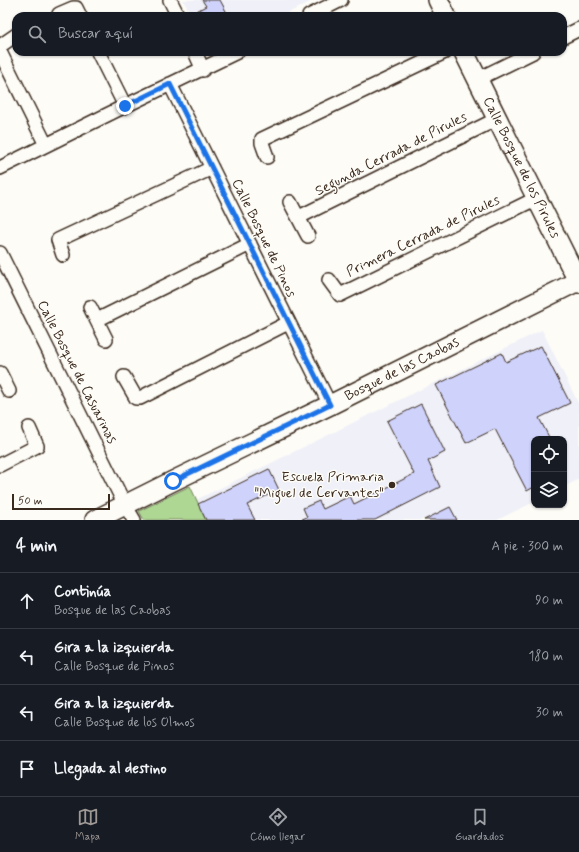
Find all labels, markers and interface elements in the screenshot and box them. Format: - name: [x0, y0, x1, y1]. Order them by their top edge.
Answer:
- search box: [12, 12, 567, 56]
- icon: search: [26, 23, 48, 45]
- text: Buscar aquí: [58, 24, 133, 44]
- street label: Calle Bosque de los Pirules: [479, 94, 564, 241]
- route end: [116, 97, 134, 115]
- street label: Segunda Cerrada de Pirules: [312, 108, 471, 202]
- street label: Calle Bosque de Pinos: [228, 176, 300, 300]
- street label: Primera Cerrada de Pirules: [343, 191, 503, 281]
- street label: Calle Bosque de Casuarinas: [33, 297, 121, 447]
- street label: Bosque de las Caobas: [342, 333, 463, 405]
- map controls: [531, 436, 567, 508]
- button: locate: [531, 436, 567, 472]
- place label: Escuela Primaria "Miguel de Cervantes": [254, 468, 384, 504]
- route start: [164, 472, 182, 490]
- button: layers: [531, 472, 567, 508]
- marker: Escuela Primaria "Miguel de Cervantes": [387, 480, 397, 490]
- scale bar: [12, 492, 110, 511]
- text: 50 m: [18, 494, 43, 508]
- text: 4 min: [16, 535, 57, 557]
- text: A pie · 300 m: [492, 538, 563, 555]
- text: Continúa: [54, 582, 111, 602]
- icon: ahead: [16, 590, 38, 612]
- text: 90 m: [535, 592, 563, 609]
- text: Bosque de las Caobas: [54, 602, 171, 619]
- text: Gira a la izquierda: [54, 638, 173, 658]
- icon: left: [16, 646, 38, 668]
- text: 180 m: [528, 648, 563, 665]
- text: Calle Bosque de Pinos: [54, 658, 174, 675]
- text: Gira a la izquierda: [54, 694, 173, 714]
- icon: left: [16, 702, 38, 724]
- text: 30 m: [536, 704, 563, 721]
- text: Calle Bosque de los Olmos: [54, 714, 195, 731]
- icon: arrive: [16, 758, 38, 780]
- text: Llegada al destino: [54, 759, 167, 779]
- tab: Mapa: [75, 806, 100, 844]
- tab: Cómo llegar: [250, 806, 305, 844]
- tab: Guardados: [455, 806, 504, 844]

